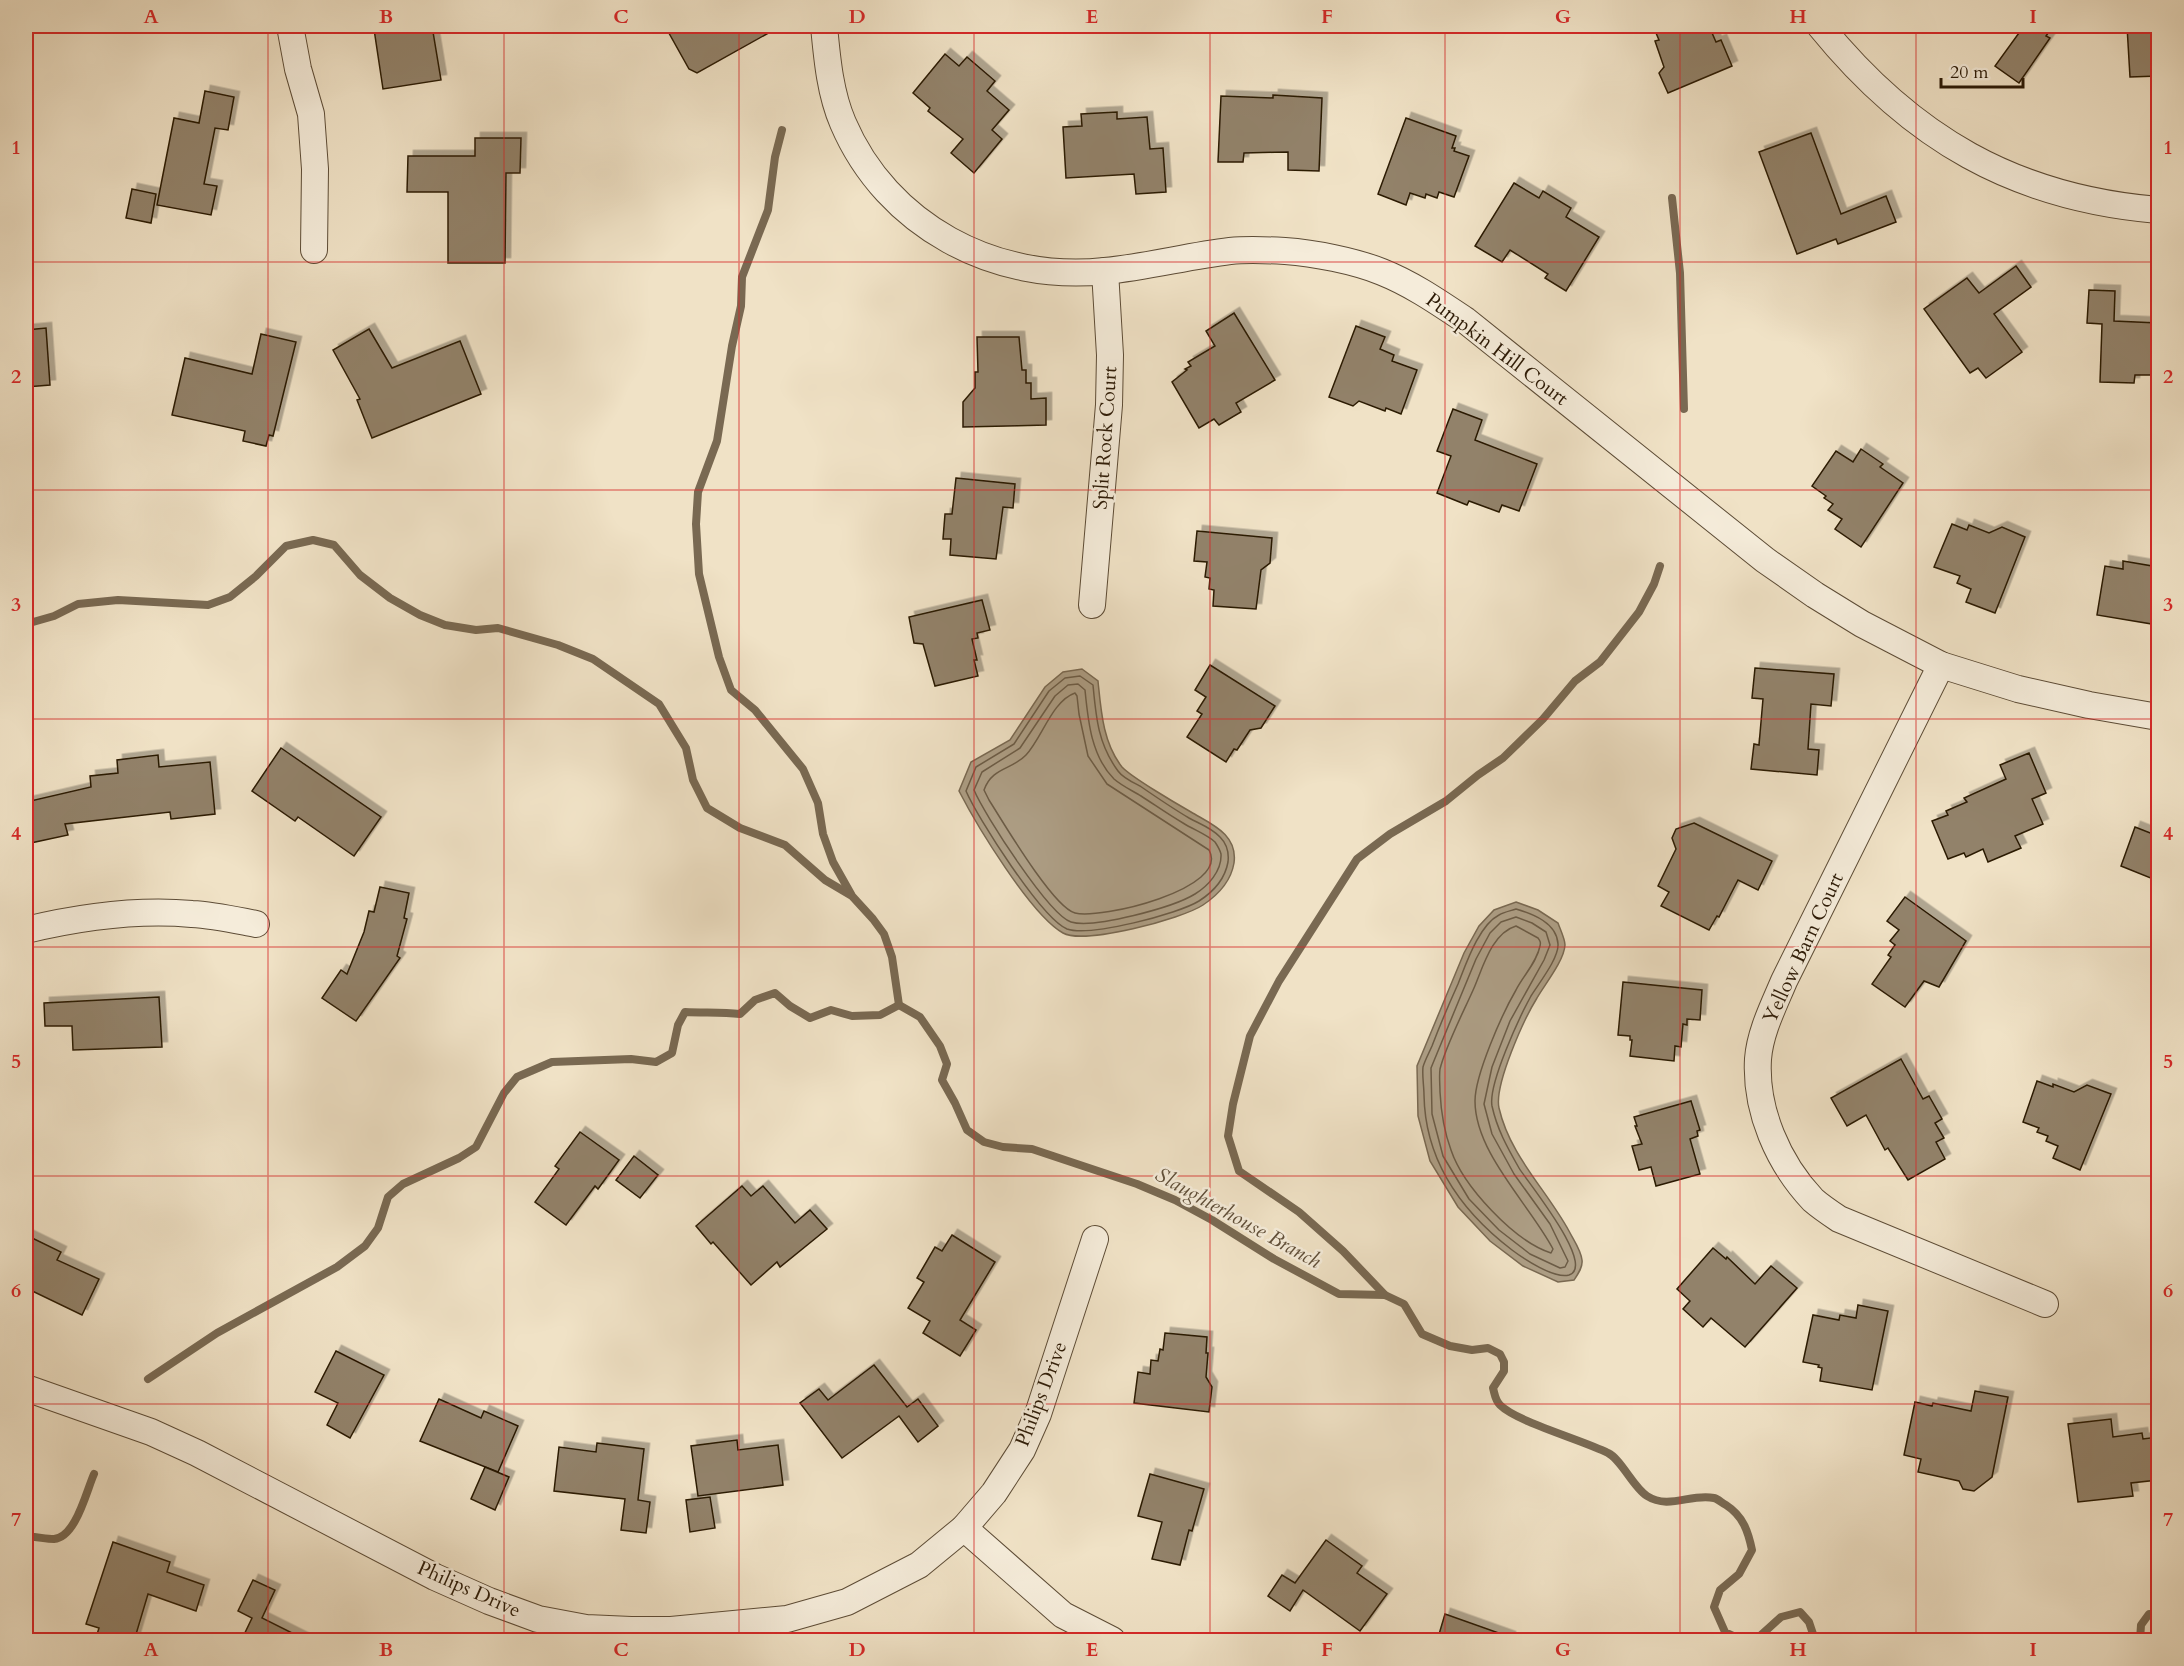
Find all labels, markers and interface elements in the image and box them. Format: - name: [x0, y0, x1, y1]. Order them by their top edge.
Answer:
- text: A: [143, 3, 159, 30]
- text: B: [379, 3, 393, 30]
- text: C: [613, 3, 629, 30]
- text: D: [848, 3, 866, 30]
- text: E: [1086, 3, 1098, 30]
- text: F: [1321, 3, 1333, 30]
- text: G: [1555, 3, 1571, 30]
- text: H: [1789, 3, 1807, 30]
- text: I: [2029, 3, 2037, 30]
- scale bar: [1941, 51, 2024, 89]
- text: 20 m: [1950, 60, 1989, 85]
- text: 1: [11, 134, 21, 161]
- text: 1: [2163, 134, 2173, 161]
- street label: Pumpkin Hill Court: [1420, 286, 1574, 412]
- text: 2: [11, 363, 21, 390]
- text: 2: [2163, 363, 2173, 390]
- street label: Split Rock Court: [1087, 365, 1124, 511]
- text: 3: [11, 591, 21, 618]
- text: 3: [2163, 591, 2173, 618]
- text: 4: [11, 820, 21, 847]
- text: 4: [2163, 820, 2173, 847]
- street label: Yellow Barn Court: [1756, 868, 1850, 1028]
- text: 5: [11, 1048, 21, 1075]
- text: 5: [2163, 1048, 2173, 1075]
- water label: Slaughterhouse Branch: [1150, 1160, 1326, 1276]
- text: 6: [11, 1277, 21, 1304]
- text: 6: [2163, 1277, 2173, 1304]
- street label: Philips Drive: [1009, 1338, 1073, 1450]
- text: 7: [11, 1506, 21, 1533]
- text: 7: [2163, 1506, 2173, 1533]
- street label: Philips Drive: [413, 1554, 525, 1624]
- text: A: [143, 1636, 159, 1663]
- text: B: [379, 1636, 393, 1663]
- text: C: [613, 1636, 629, 1663]
- text: D: [848, 1636, 866, 1663]
- text: E: [1086, 1636, 1098, 1663]
- text: F: [1321, 1636, 1333, 1663]
- text: G: [1555, 1636, 1571, 1663]
- text: H: [1789, 1636, 1807, 1663]
- text: I: [2029, 1636, 2037, 1663]

